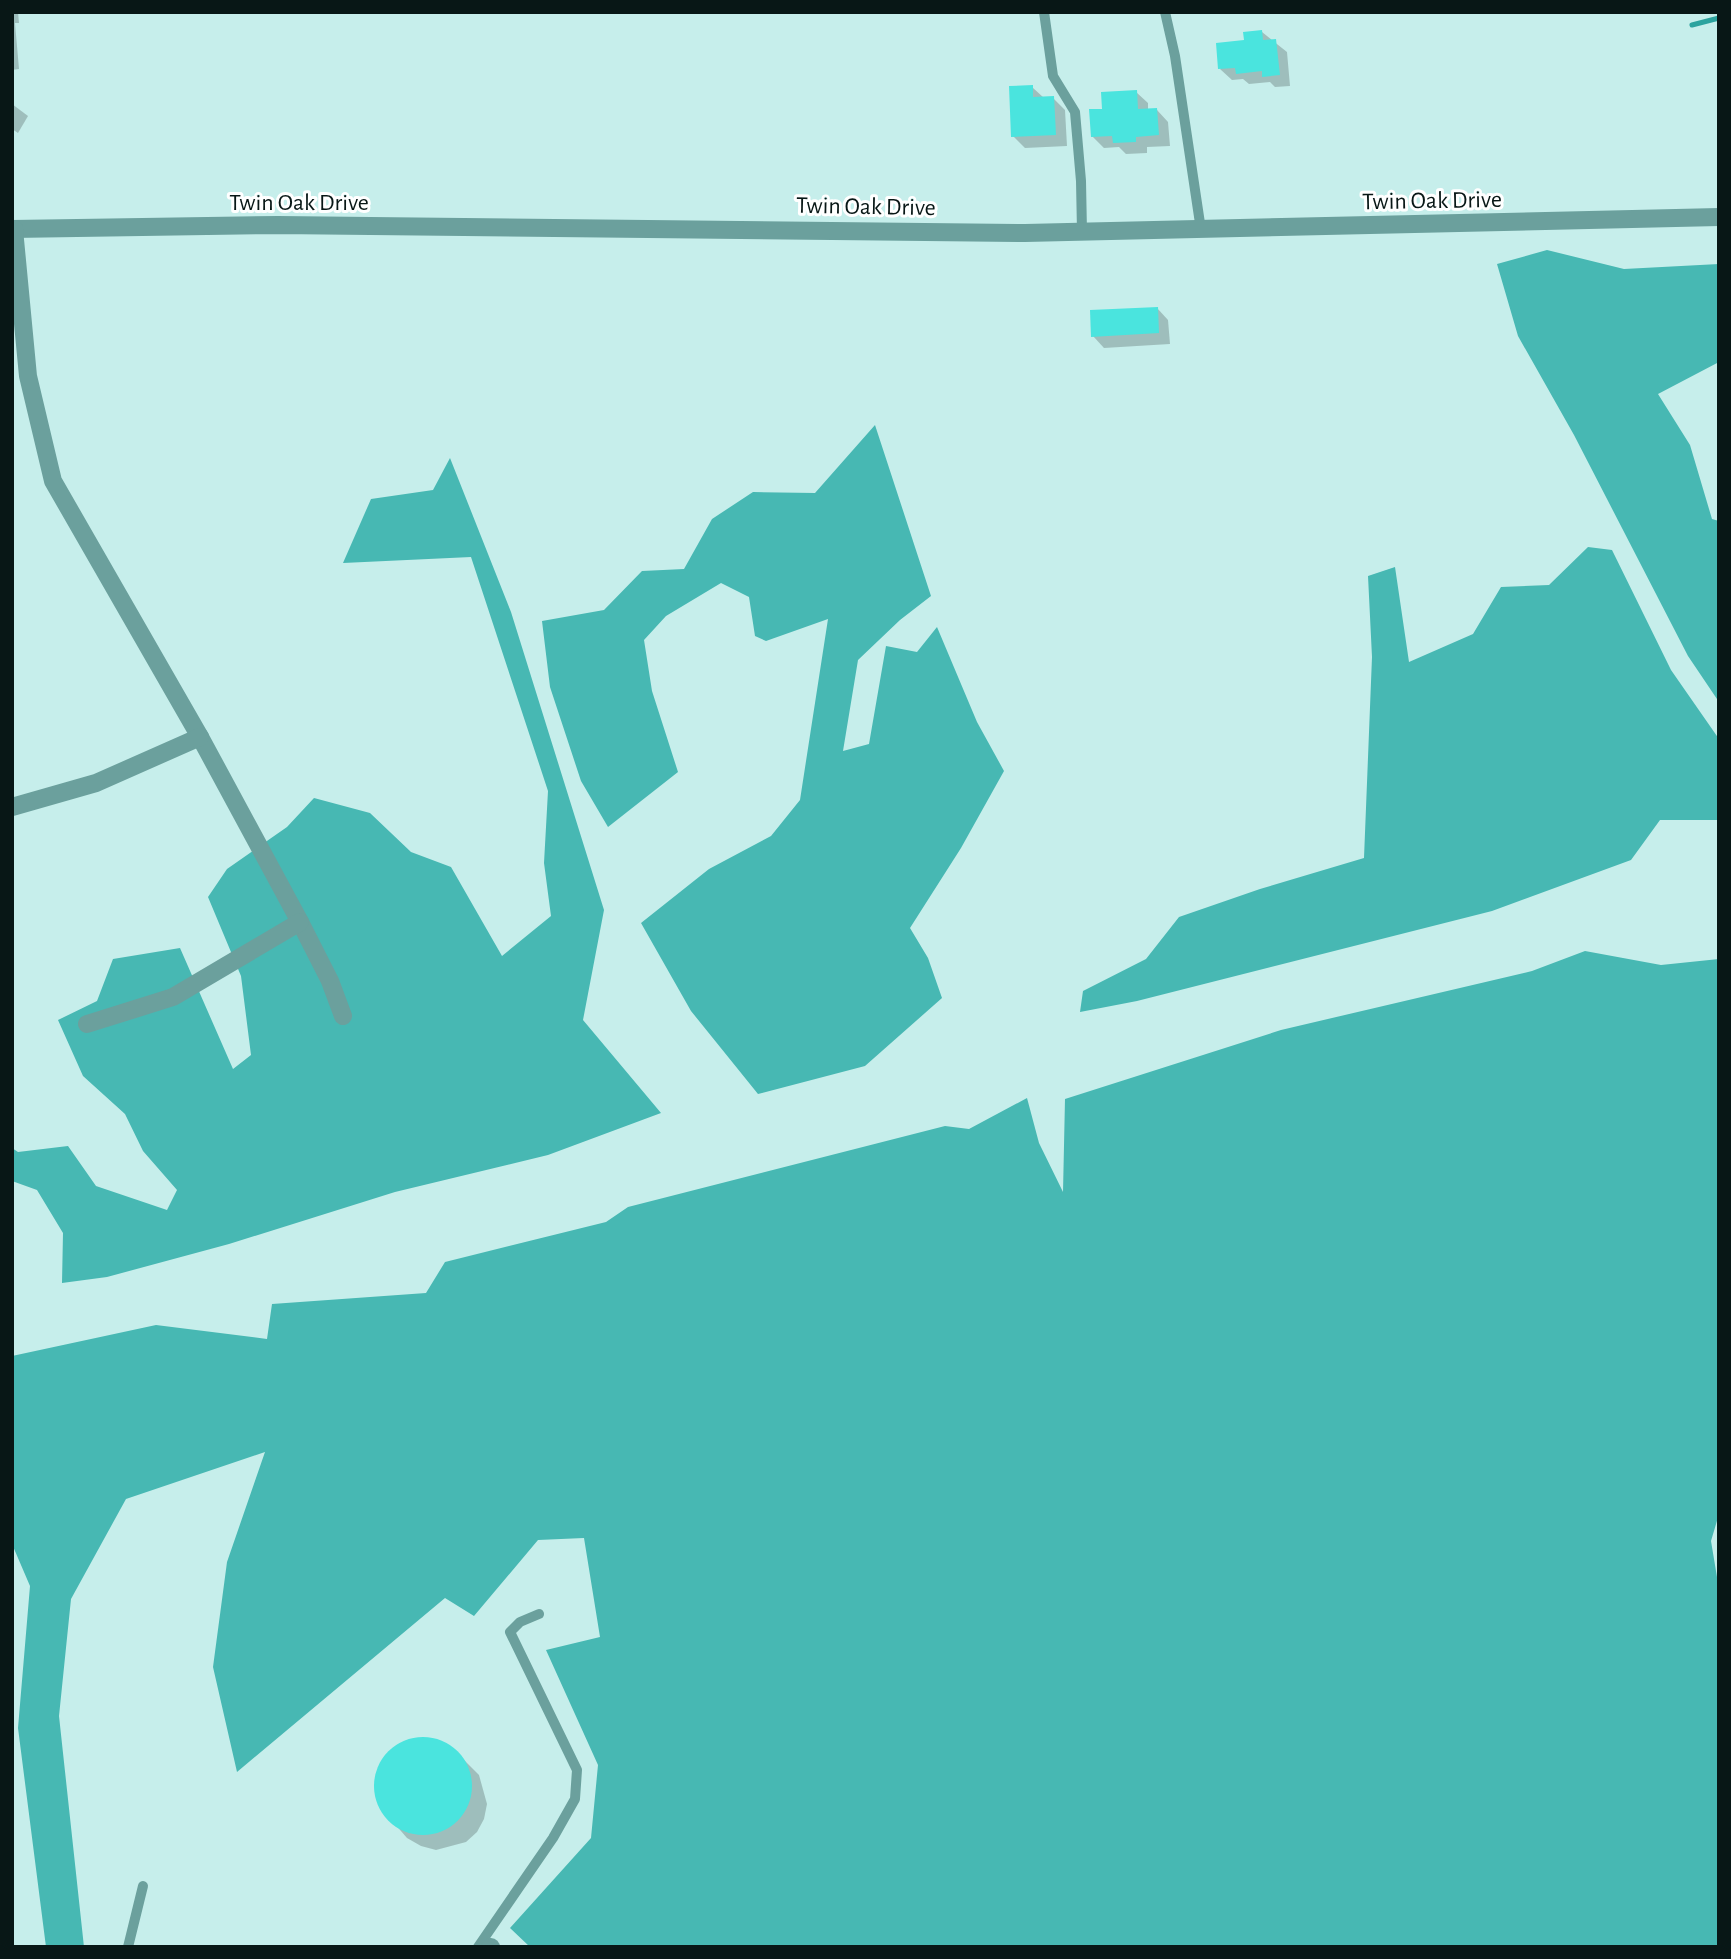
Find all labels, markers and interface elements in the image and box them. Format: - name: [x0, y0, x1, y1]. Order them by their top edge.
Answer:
- street label: Twin Oak Drive: [1362, 188, 1502, 214]
- street label: Twin Oak Drive: [229, 191, 369, 215]
- street label: Twin Oak Drive: [796, 194, 936, 220]

